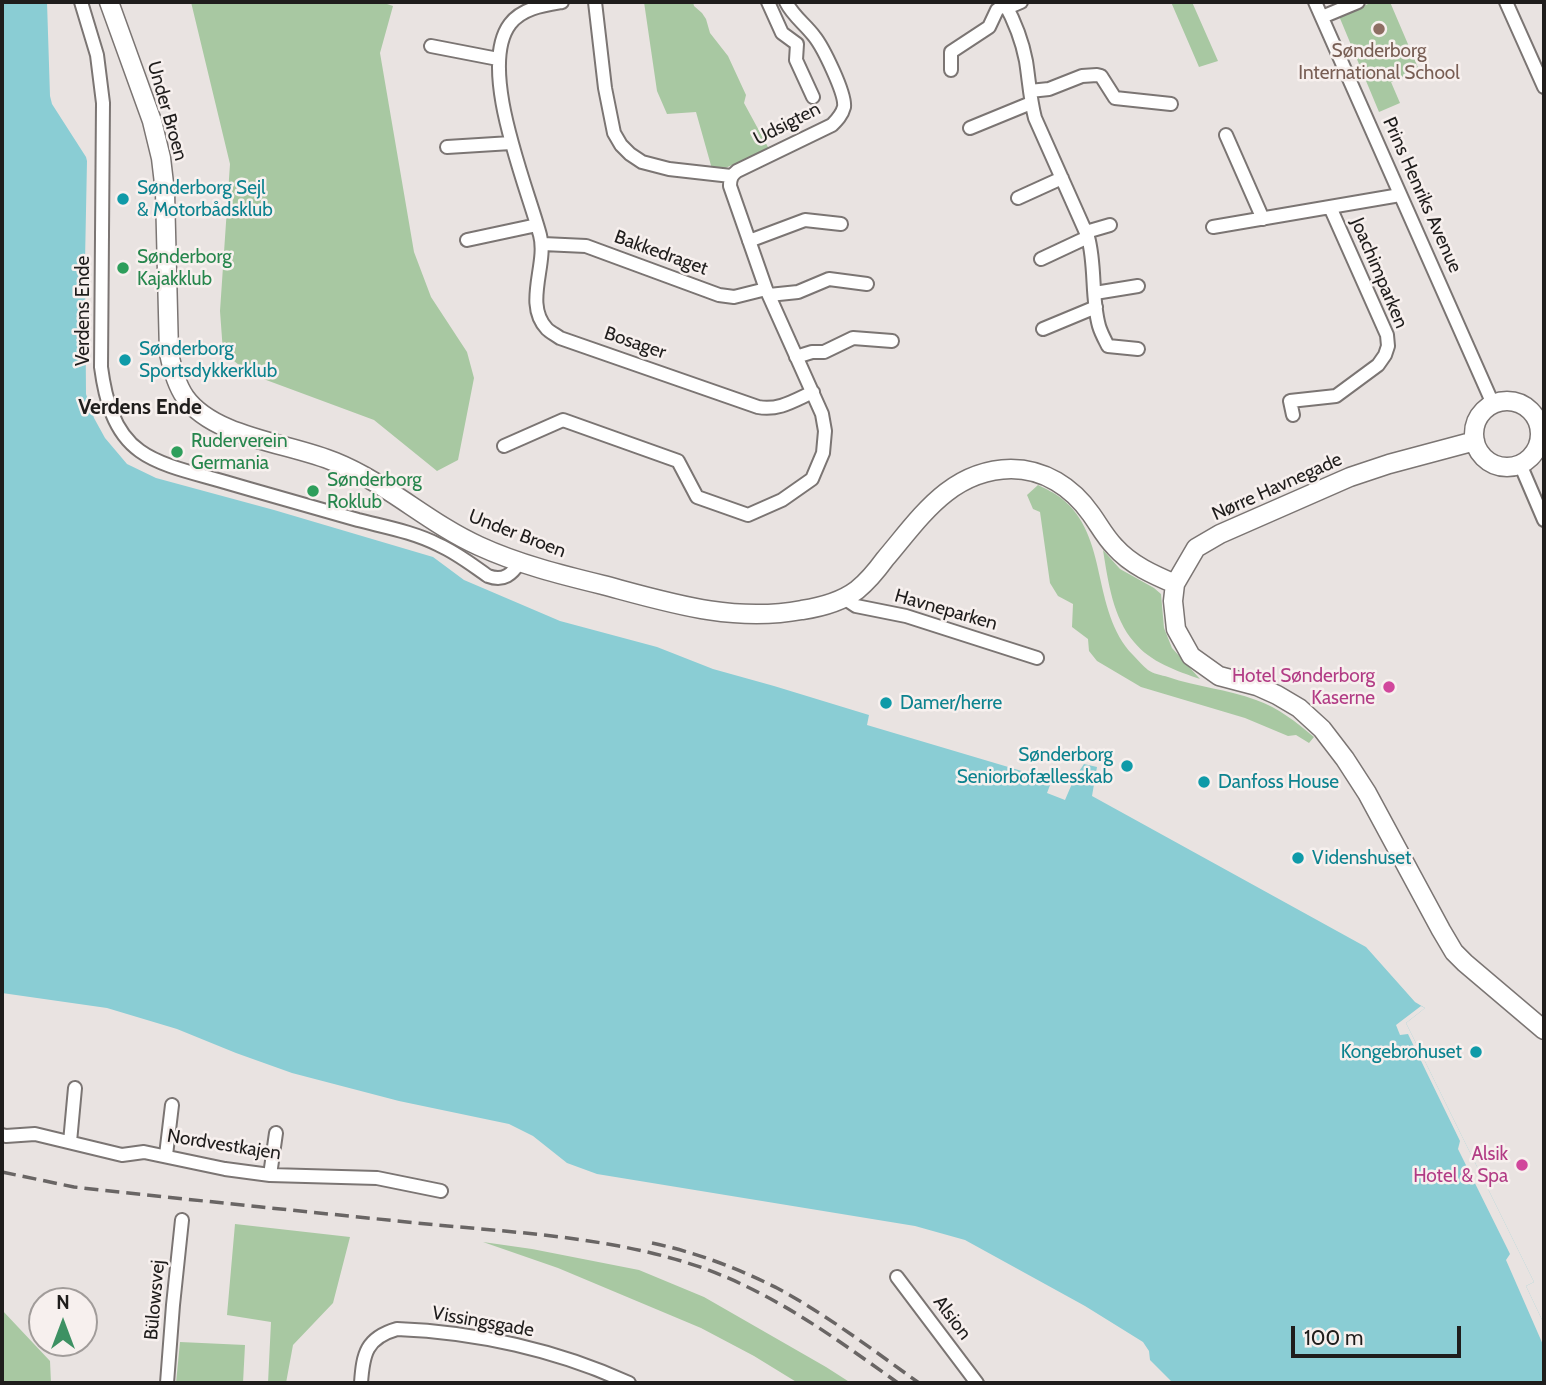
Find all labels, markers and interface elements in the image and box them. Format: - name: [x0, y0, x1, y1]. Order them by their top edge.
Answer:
- marker: Sønderborg International School: [1371, 21, 1387, 37]
- place label: Sønderborg International School: [1298, 40, 1460, 84]
- street label: Under Broen: [142, 59, 192, 163]
- street label: Udsigten: [750, 97, 824, 151]
- street label: Prins Henriks Avenue: [1377, 114, 1467, 276]
- place label: Sønderborg Sejl & Motorbådsklub: [137, 177, 273, 221]
- marker: Sønderborg Sejl & Motorbådsklub: [115, 191, 131, 207]
- street label: Joachimparken: [1345, 214, 1413, 332]
- street label: Bakkedraget: [611, 226, 711, 280]
- place label: Sønderborg Kajakklub: [137, 246, 232, 290]
- street label: Verdens Ende: [72, 256, 94, 366]
- marker: Sønderborg Kajakklub: [115, 260, 131, 276]
- street label: Bosager: [601, 322, 669, 364]
- place label: Sønderborg Sportsdykkerklub: [139, 338, 277, 382]
- marker: Sønderborg Sportsdykkerklub: [117, 352, 133, 368]
- district label: Verdens Ende: [78, 395, 202, 421]
- place label: Ruderverein Germania: [191, 430, 288, 474]
- marker: Ruderverein Germania: [169, 444, 185, 460]
- street label: Nørre Havnegade: [1208, 448, 1346, 526]
- place label: Sønderborg Roklub: [327, 469, 422, 513]
- marker: Sønderborg Roklub: [305, 483, 321, 499]
- street label: Under Broen: [465, 505, 569, 563]
- street label: Havneparken: [892, 584, 1000, 636]
- place label: Hotel Sønderborg Kaserne: [1232, 665, 1375, 709]
- marker: Hotel Sønderborg Kaserne: [1381, 679, 1397, 695]
- place label: Damer/herre: [900, 692, 1002, 714]
- marker: Damer/herre: [878, 695, 894, 711]
- place label: Sønderborg Seniorbofællesskab: [957, 744, 1113, 788]
- marker: Sønderborg Seniorbofællesskab: [1119, 758, 1135, 774]
- place label: Danfoss House: [1218, 771, 1339, 793]
- marker: Danfoss House: [1196, 774, 1212, 790]
- place label: Videnshuset: [1312, 847, 1411, 869]
- marker: Videnshuset: [1290, 850, 1306, 866]
- place label: Kongebrohuset: [1341, 1041, 1462, 1063]
- marker: Kongebrohuset: [1468, 1044, 1484, 1060]
- street label: Nordvestkajen: [165, 1125, 283, 1165]
- place label: Alsik Hotel & Spa: [1413, 1143, 1508, 1187]
- marker: Alsik Hotel & Spa: [1514, 1157, 1530, 1173]
- street label: Bülowsvej: [140, 1259, 170, 1341]
- north arrow: [28, 1287, 98, 1357]
- text: N: [56, 1291, 70, 1314]
- street label: Alsion: [928, 1292, 976, 1344]
- street label: Vissingsgade: [430, 1302, 536, 1342]
- scale bar: [1294, 1312, 1464, 1356]
- text: 100 m: [1304, 1325, 1363, 1350]

